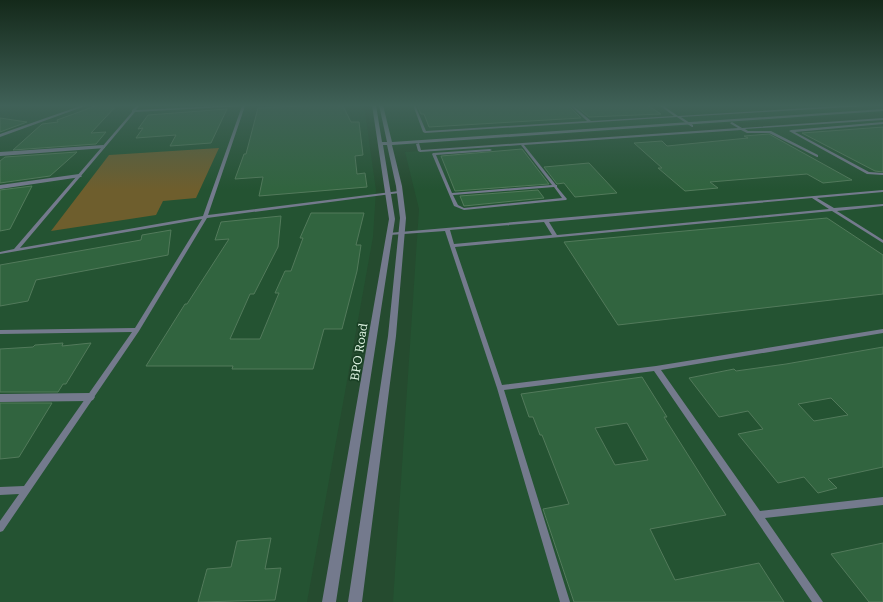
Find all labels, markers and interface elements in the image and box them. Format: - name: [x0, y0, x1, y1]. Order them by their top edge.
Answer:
- street label: BPO Road: [348, 322, 371, 382]

